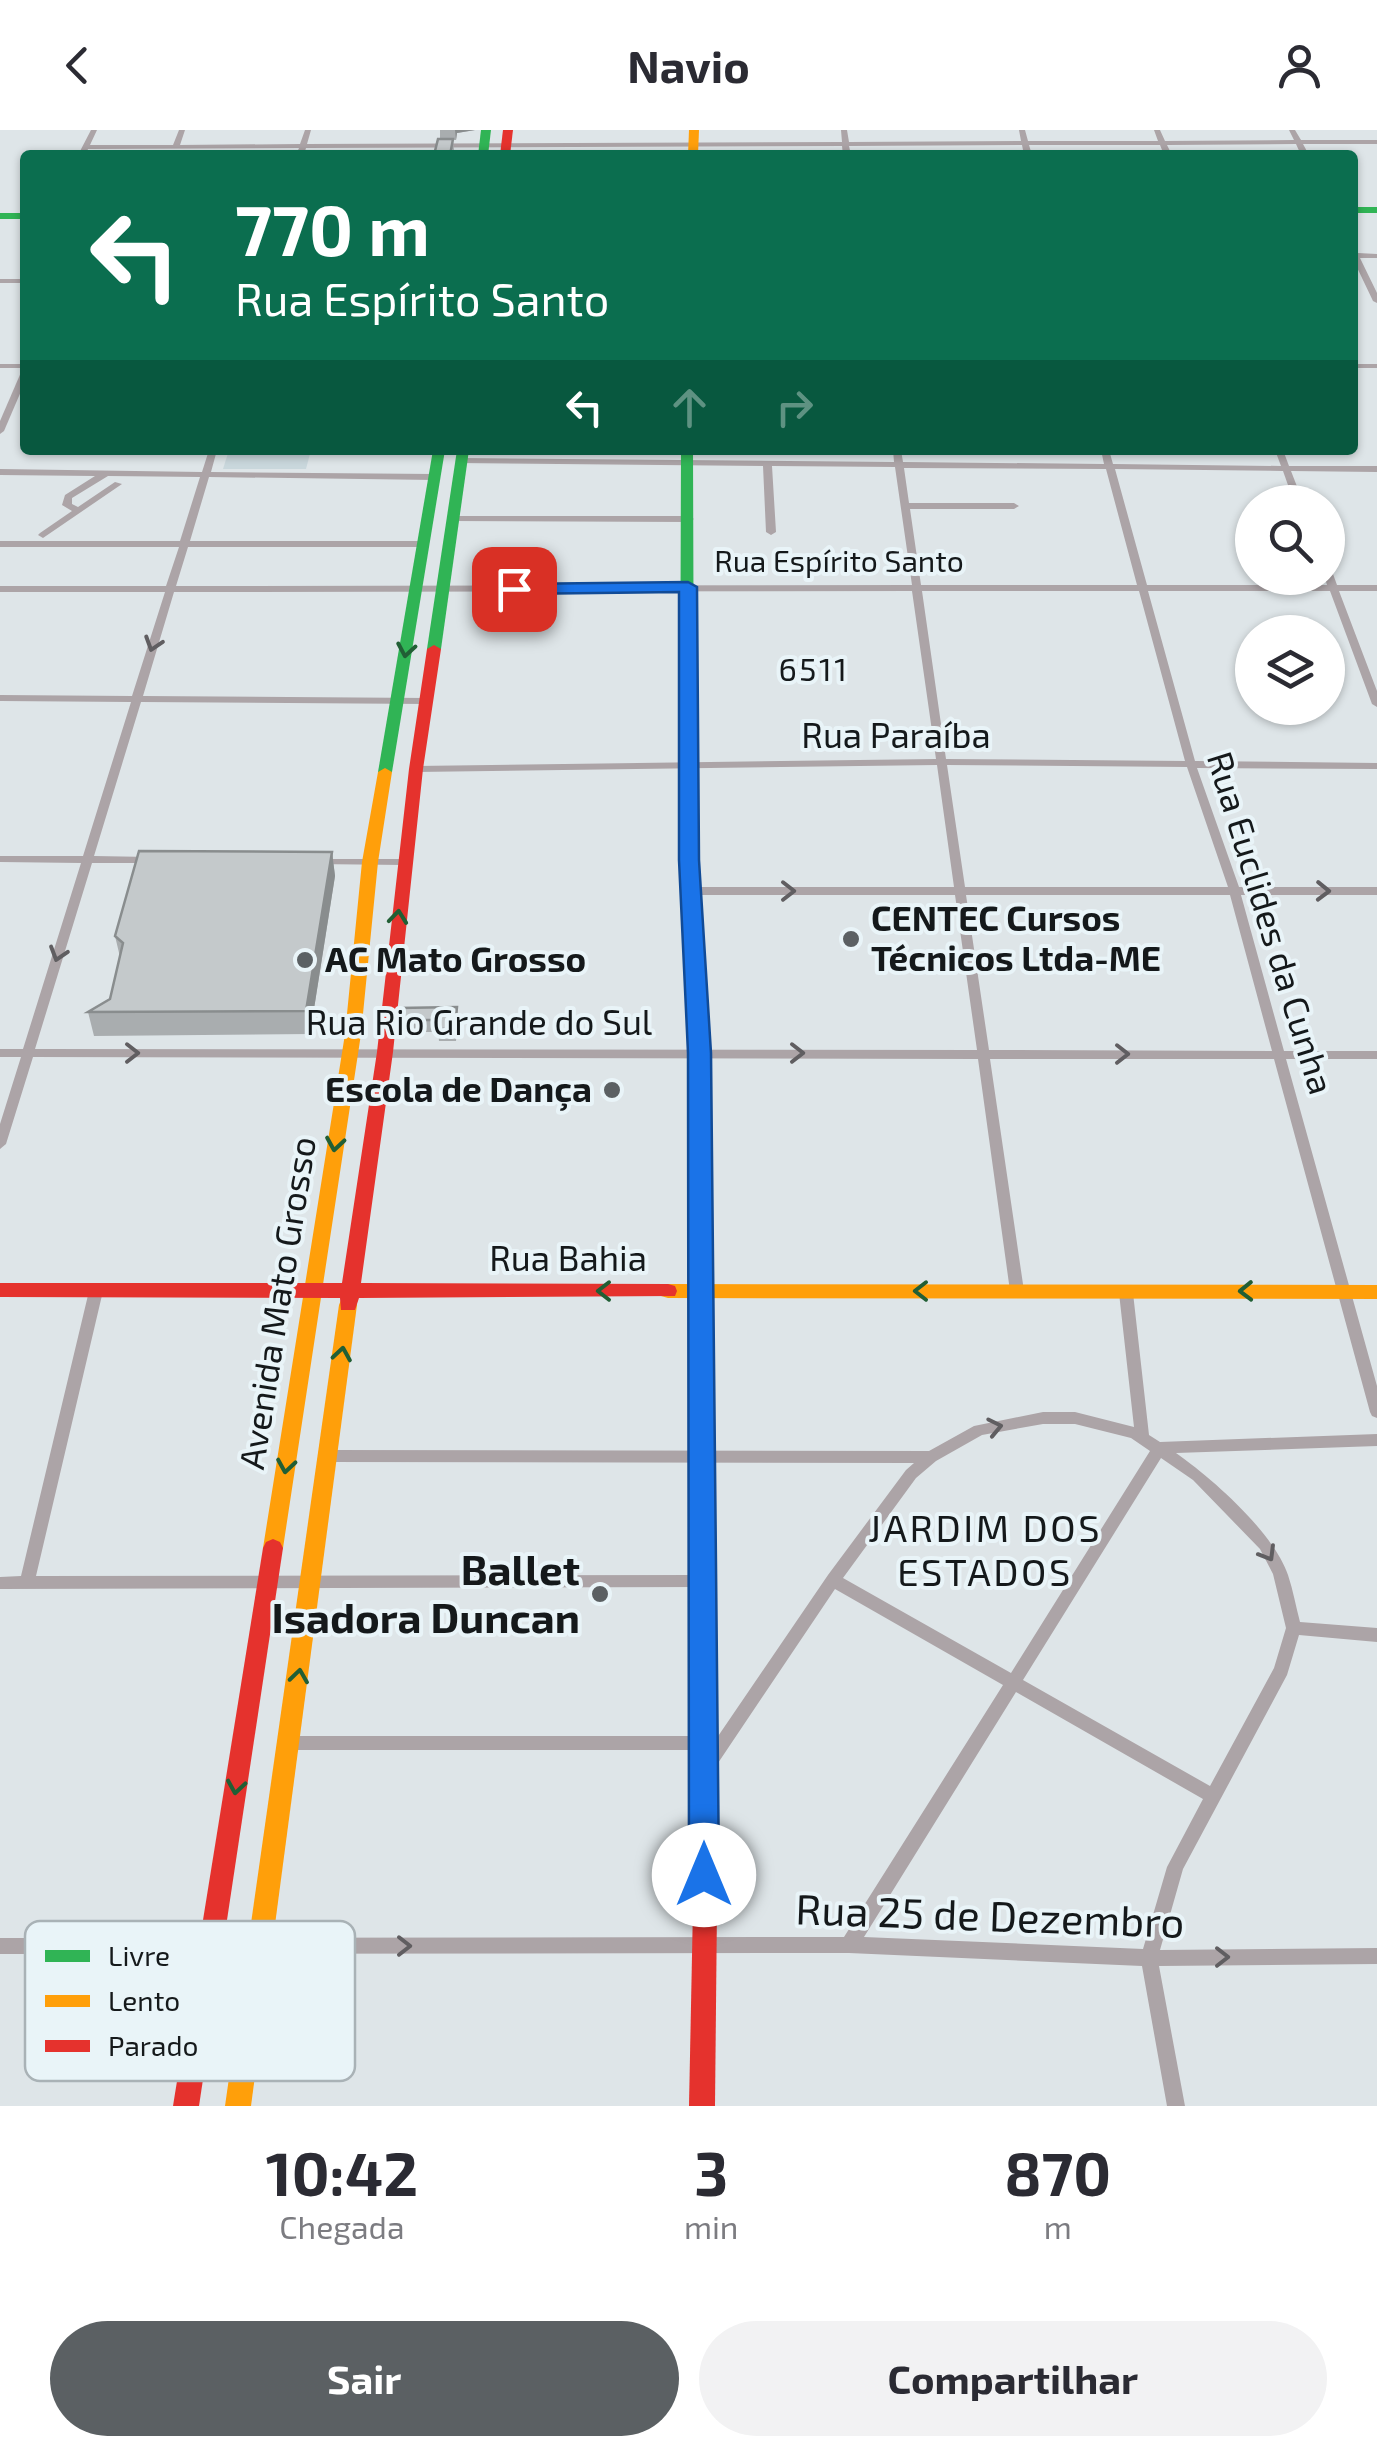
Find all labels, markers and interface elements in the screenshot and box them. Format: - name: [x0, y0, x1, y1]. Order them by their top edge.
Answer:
- icon: back: [50, 38, 105, 93]
- text: Navio: [627, 38, 750, 92]
- icon: person: [1272, 38, 1327, 93]
- text: 770 m: [235, 186, 430, 270]
- icon: left: [70, 190, 200, 320]
- text: Rua Espírito Santo: [235, 271, 609, 325]
- icon: left: [557, 380, 612, 435]
- icon: ahead: [662, 380, 717, 435]
- icon: right: [767, 380, 822, 435]
- map controls: [1235, 485, 1345, 725]
- button: search: [1235, 485, 1345, 595]
- street label: Rua Espírito Santo: [714, 542, 964, 578]
- pin: [472, 547, 557, 632]
- icon: arrive: [487, 562, 542, 617]
- button: layers: [1235, 615, 1345, 725]
- one-way arrow: [145, 634, 165, 651]
- one-way arrow: [396, 641, 417, 658]
- district label: 6511: [779, 649, 849, 687]
- street label: Rua Paraíba: [801, 713, 991, 755]
- street label: Rua Euclides da Cunha: [1200, 746, 1344, 1099]
- one-way arrow: [780, 880, 796, 902]
- one-way arrow: [1316, 880, 1331, 902]
- place label: CENTEC Cursos Técnicos Ltda-ME: [871, 896, 1161, 978]
- one-way arrow: [387, 909, 409, 925]
- marker: CENTEC Cursos Técnicos Ltda-ME: [840, 928, 862, 950]
- place label: AC Mato Grosso: [325, 937, 586, 979]
- one-way arrow: [49, 945, 70, 962]
- marker: AC Mato Grosso: [294, 949, 316, 971]
- street label: Rua Rio Grande do Sul: [306, 1000, 653, 1042]
- one-way arrow: [126, 1042, 141, 1064]
- one-way arrow: [790, 1042, 806, 1064]
- one-way arrow: [1116, 1043, 1131, 1065]
- place label: Escola de Dança: [325, 1067, 592, 1111]
- marker: Escola de Dança: [601, 1079, 623, 1101]
- street label: Avenida Mato Grosso: [229, 1133, 323, 1472]
- one-way arrow: [326, 1136, 347, 1153]
- street label: Rua Bahia: [489, 1236, 647, 1278]
- one-way arrow: [595, 1280, 610, 1302]
- one-way arrow: [913, 1280, 928, 1302]
- one-way arrow: [1238, 1281, 1254, 1302]
- one-way arrow: [331, 1346, 352, 1362]
- one-way arrow: [986, 1418, 1003, 1439]
- one-way arrow: [276, 1457, 297, 1474]
- district label: JARDIM DOS ESTADOS: [868, 1504, 1102, 1594]
- place label: Ballet Isadora Duncan: [271, 1543, 580, 1641]
- one-way arrow: [1256, 1543, 1275, 1561]
- marker: Ballet Isadora Duncan: [589, 1583, 611, 1605]
- one-way arrow: [287, 1668, 308, 1684]
- one-way arrow: [226, 1778, 247, 1795]
- position arrow: [652, 1823, 756, 1927]
- street label: Rua 25 de Dezembro: [795, 1882, 1185, 1946]
- legend: [25, 1921, 355, 2081]
- one-way arrow: [396, 1935, 412, 1957]
- text: Livre: [108, 1938, 170, 1972]
- one-way arrow: [1214, 1947, 1230, 1968]
- text: Lento: [108, 1983, 180, 2017]
- text: Parado: [108, 2028, 198, 2062]
- text: 10:42: [266, 2136, 418, 2208]
- text: 3: [694, 2136, 728, 2208]
- text: 870: [1004, 2136, 1111, 2208]
- text: Chegada: [279, 2207, 405, 2245]
- text: min: [684, 2207, 738, 2245]
- text: m: [1044, 2207, 1072, 2245]
- button: Sair: [50, 2321, 679, 2436]
- button: Compartilhar: [699, 2321, 1327, 2436]

